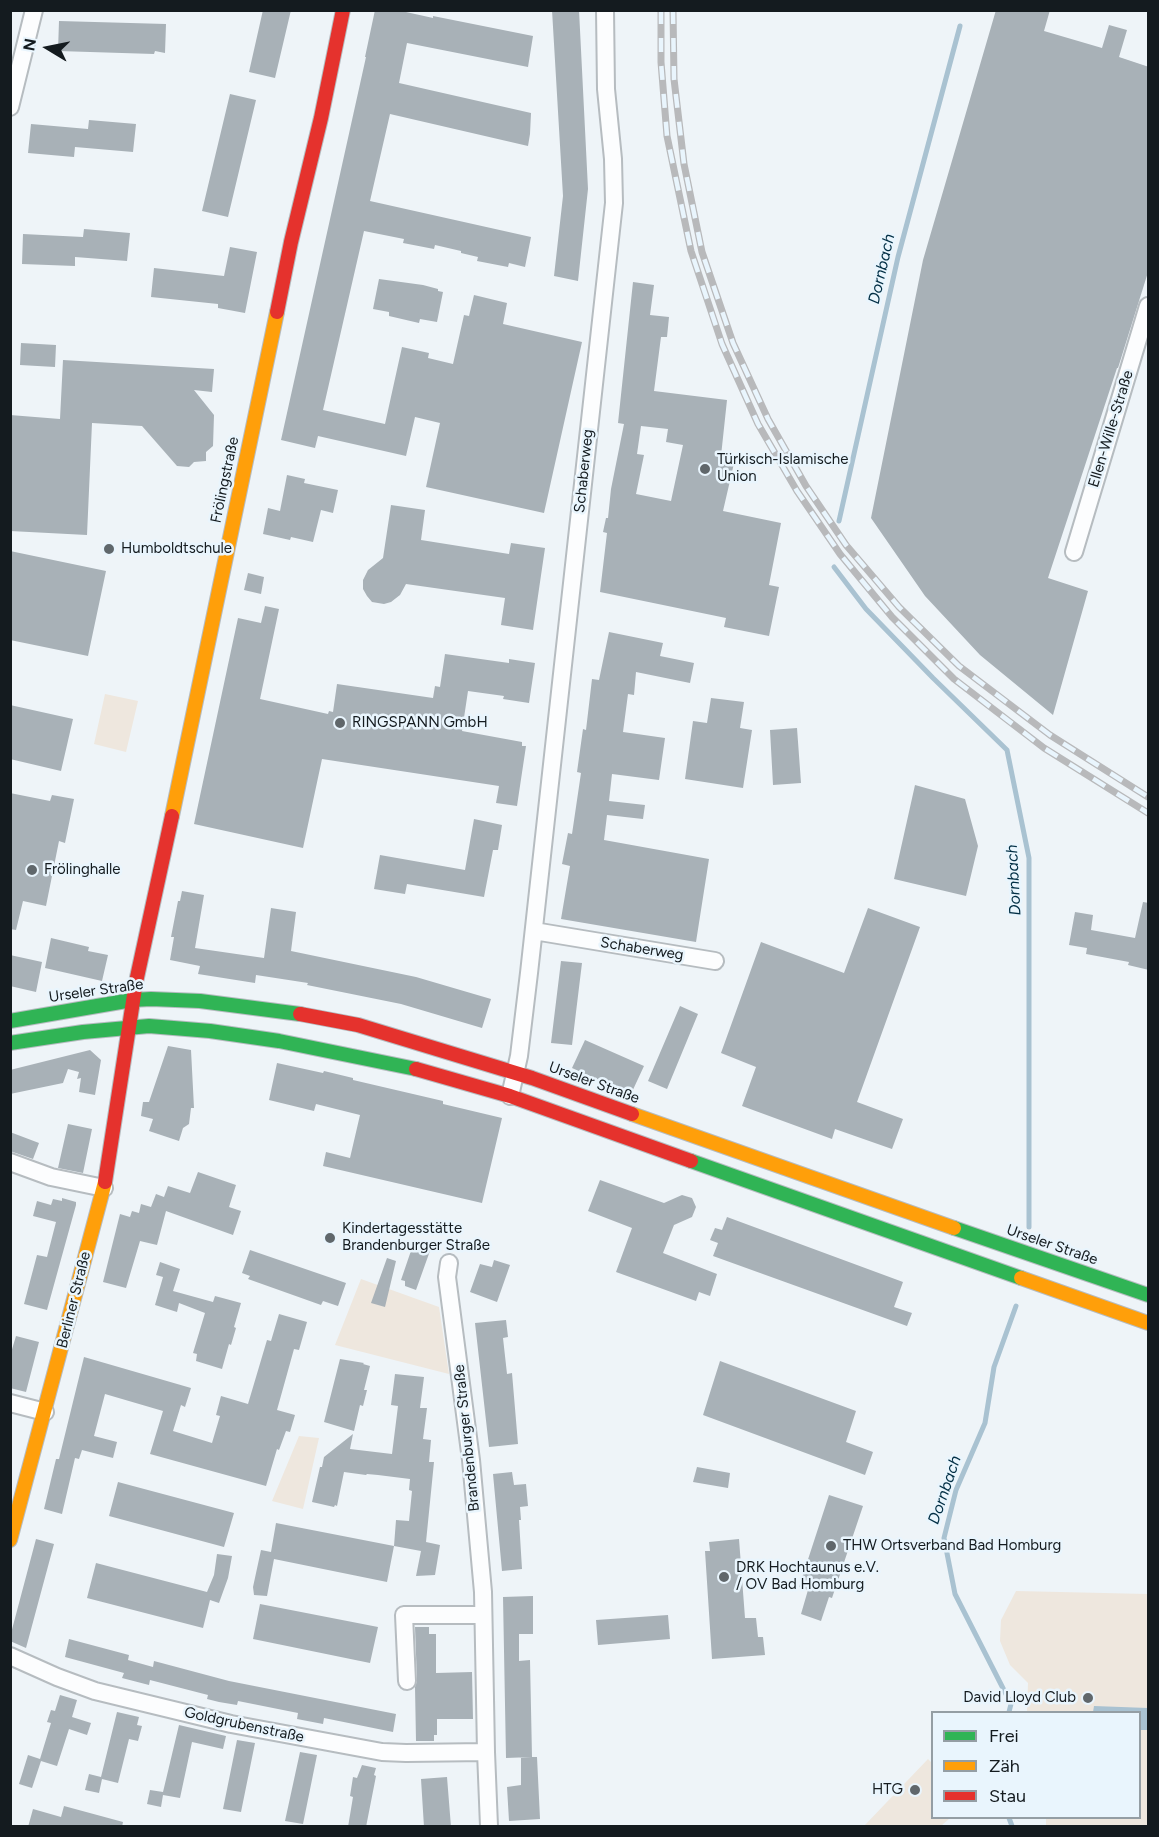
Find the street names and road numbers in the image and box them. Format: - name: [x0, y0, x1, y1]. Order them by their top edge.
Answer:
- street label: Ellen-Wille-Straße: [1085, 368, 1137, 490]
- street label: Schaberweg: [571, 428, 597, 514]
- street label: Frölingstraße: [207, 435, 243, 525]
- street label: Schaberweg: [599, 934, 685, 964]
- street label: Urseler Straße: [48, 975, 144, 1007]
- street label: Urseler Straße: [546, 1058, 642, 1108]
- street label: Urseler Straße: [1004, 1221, 1100, 1269]
- street label: Berliner Straße: [53, 1250, 95, 1350]
- street label: Brandenburger Straße: [450, 1364, 484, 1512]
- street label: Goldgrubenstraße: [183, 1704, 305, 1746]

